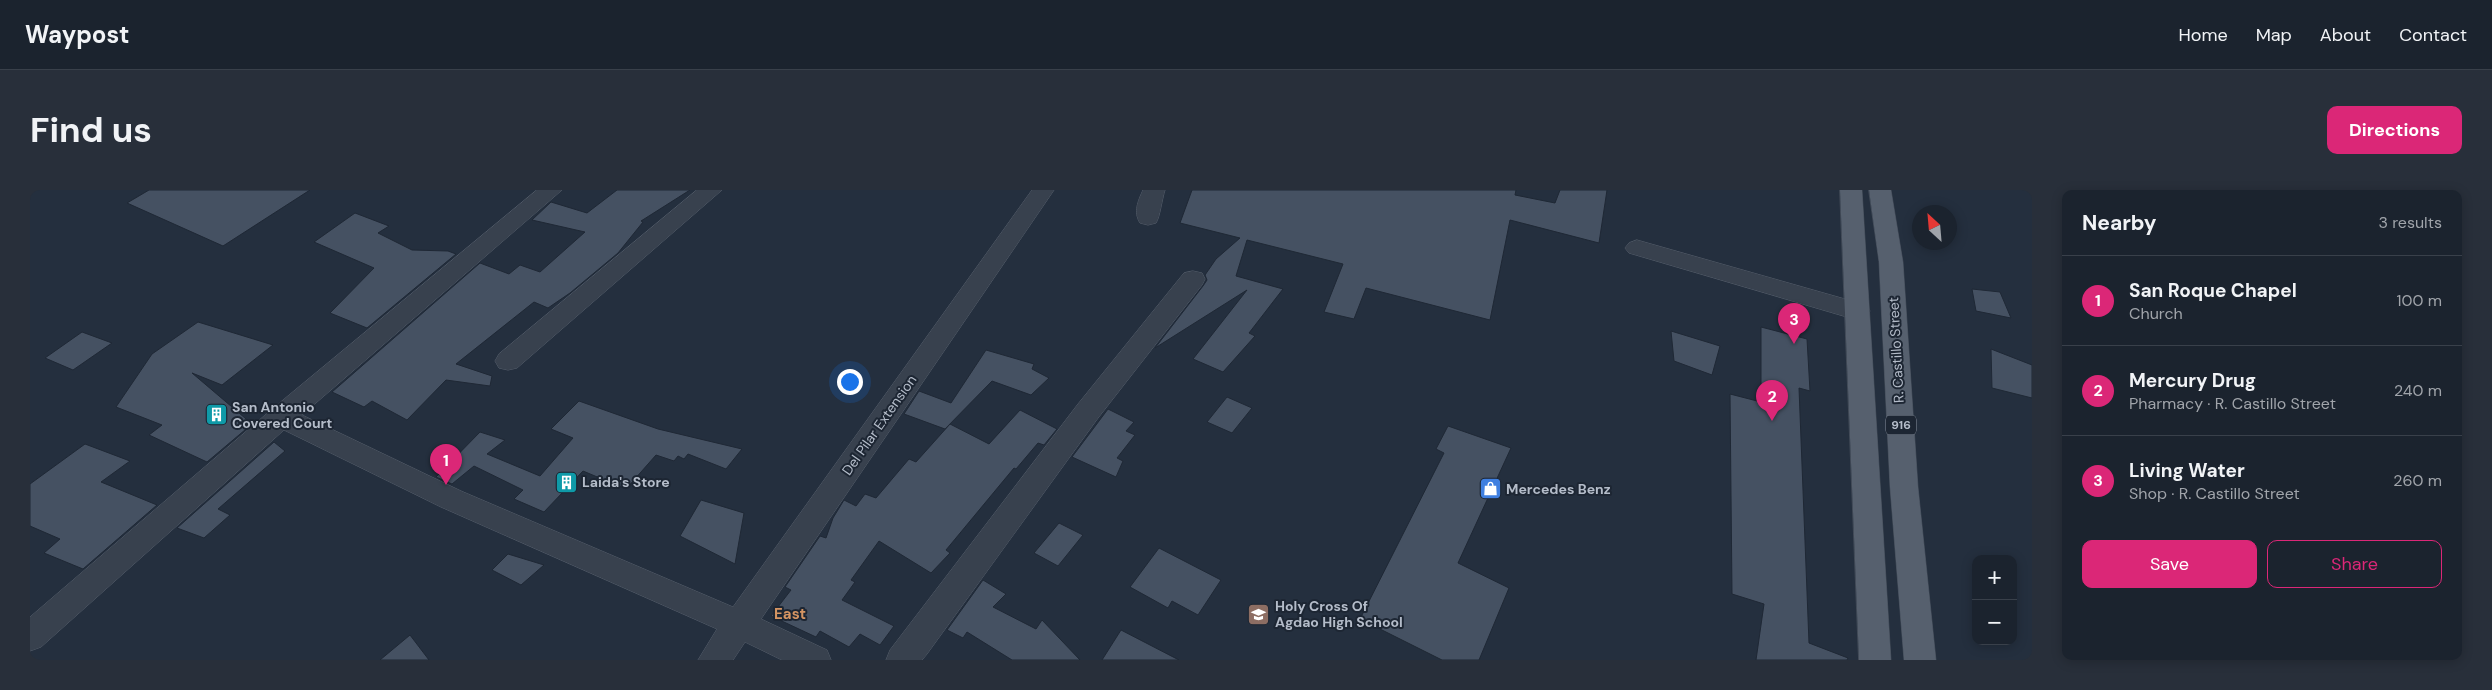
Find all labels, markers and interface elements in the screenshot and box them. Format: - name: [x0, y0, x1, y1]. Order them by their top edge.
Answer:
- text: Waypost: [25, 19, 129, 50]
- text: Home: [2178, 23, 2228, 47]
- text: Map: [2256, 23, 2292, 47]
- text: About: [2320, 23, 2371, 47]
- text: Contact: [2399, 23, 2467, 47]
- button: Directions: [2327, 106, 2462, 154]
- text: Find us: [30, 107, 152, 153]
- north arrow: [1912, 205, 1957, 250]
- text: Nearby: [2082, 209, 2156, 237]
- text: 3 results: [2379, 212, 2442, 233]
- text: San Roque Chapel: [2129, 278, 2297, 303]
- text: 1: [2095, 290, 2101, 311]
- text: 100 m: [2397, 290, 2442, 311]
- street label: R. Castillo Street: [1884, 297, 1908, 403]
- pin: 3: [1778, 303, 1810, 344]
- text: Church: [2129, 303, 2183, 324]
- text: Mercury Drug: [2129, 368, 2256, 393]
- your location: [837, 369, 863, 395]
- street label: Del Pilar Extension: [838, 371, 920, 479]
- pin: 2: [1756, 380, 1788, 421]
- text: 2: [2093, 380, 2103, 401]
- text: 240 m: [2394, 380, 2442, 401]
- text: Pharmacy · R. Castillo Street: [2129, 393, 2336, 414]
- place label: San Antonio Covered Court: [232, 398, 332, 432]
- building icon: San Antonio Covered Court: [204, 403, 228, 427]
- road number: 916: [1886, 416, 1916, 434]
- pin: 1: [430, 444, 462, 485]
- text: Living Water: [2129, 458, 2245, 483]
- building icon: Laida's Store: [554, 470, 578, 494]
- text: 3: [2093, 470, 2103, 491]
- text: 260 m: [2393, 470, 2442, 491]
- place label: Laida's Store: [582, 473, 670, 491]
- shop icon: Mercedes Benz: [1478, 477, 1502, 501]
- place label: Mercedes Benz: [1506, 480, 1611, 498]
- text: Shop · R. Castillo Street: [2129, 483, 2300, 504]
- button: Save: [2082, 540, 2257, 588]
- button: Share: [2267, 540, 2442, 588]
- map controls: [1972, 555, 2017, 645]
- button: +: [1972, 555, 2017, 600]
- place label: Holy Cross Of Agdao High School: [1275, 597, 1403, 631]
- button: −: [1972, 600, 2017, 645]
- school or university icon: Holy Cross Of Agdao High School: [1247, 602, 1271, 626]
- district label: East: [774, 604, 806, 624]

